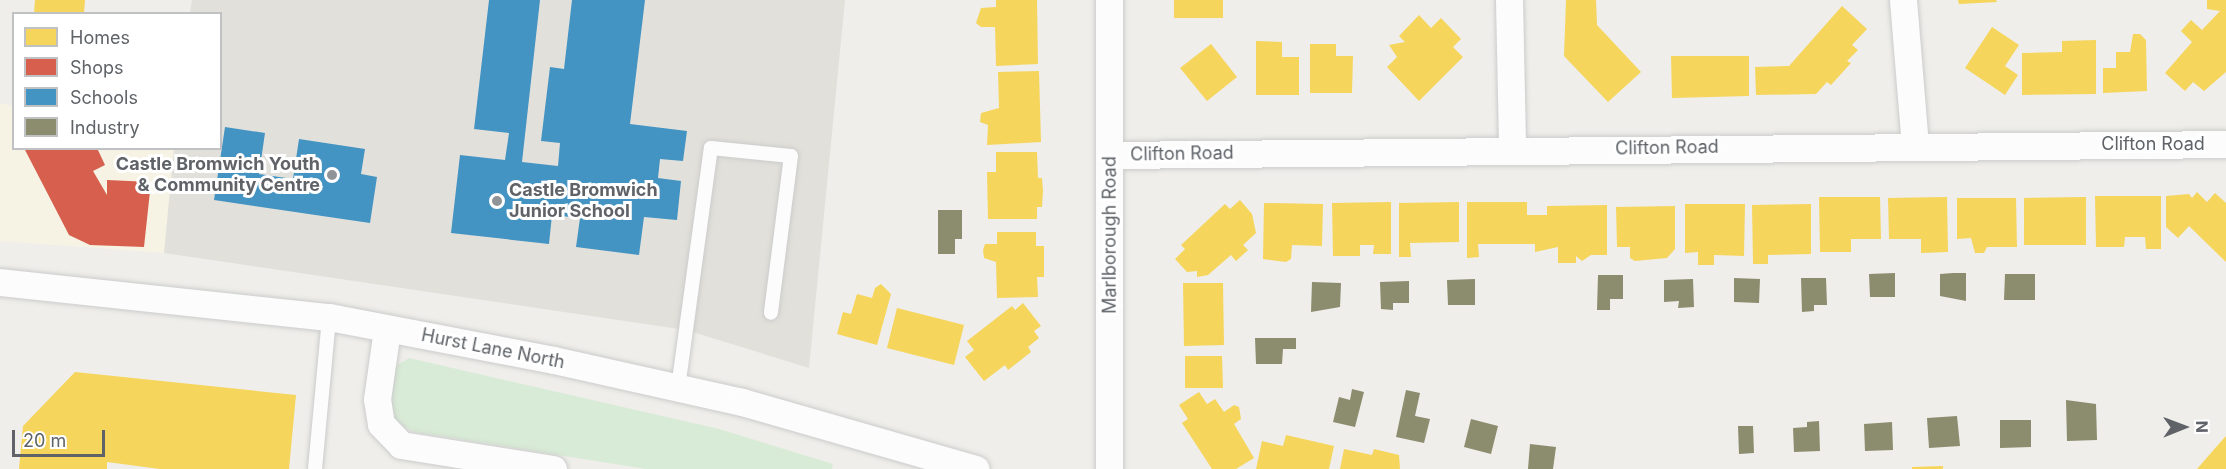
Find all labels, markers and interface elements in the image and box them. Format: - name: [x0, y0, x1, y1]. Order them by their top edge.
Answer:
- legend: [12, 12, 222, 150]
- text: Homes: [70, 27, 130, 48]
- text: Shops: [70, 57, 124, 78]
- text: Schools: [70, 87, 138, 108]
- text: Industry: [70, 117, 140, 138]
- street label: Clifton Road: [2101, 133, 2205, 155]
- street label: Clifton Road: [1615, 136, 1719, 160]
- street label: Clifton Road: [1130, 142, 1234, 166]
- place label: Castle Bromwich Youth & Community Centre: [116, 154, 320, 196]
- street label: Marlborough Road: [1099, 156, 1121, 314]
- marker: Castle Bromwich Youth & Community Centre: [325, 168, 339, 182]
- place label: Castle Bromwich Junior School: [509, 180, 658, 222]
- marker: Castle Bromwich Junior School: [490, 194, 504, 208]
- street label: Hurst Lane North: [419, 325, 567, 373]
- north arrow: [2154, 397, 2214, 457]
- scale bar: [15, 418, 108, 456]
- text: N: [2192, 420, 2212, 433]
- text: 20 m: [23, 430, 66, 451]

